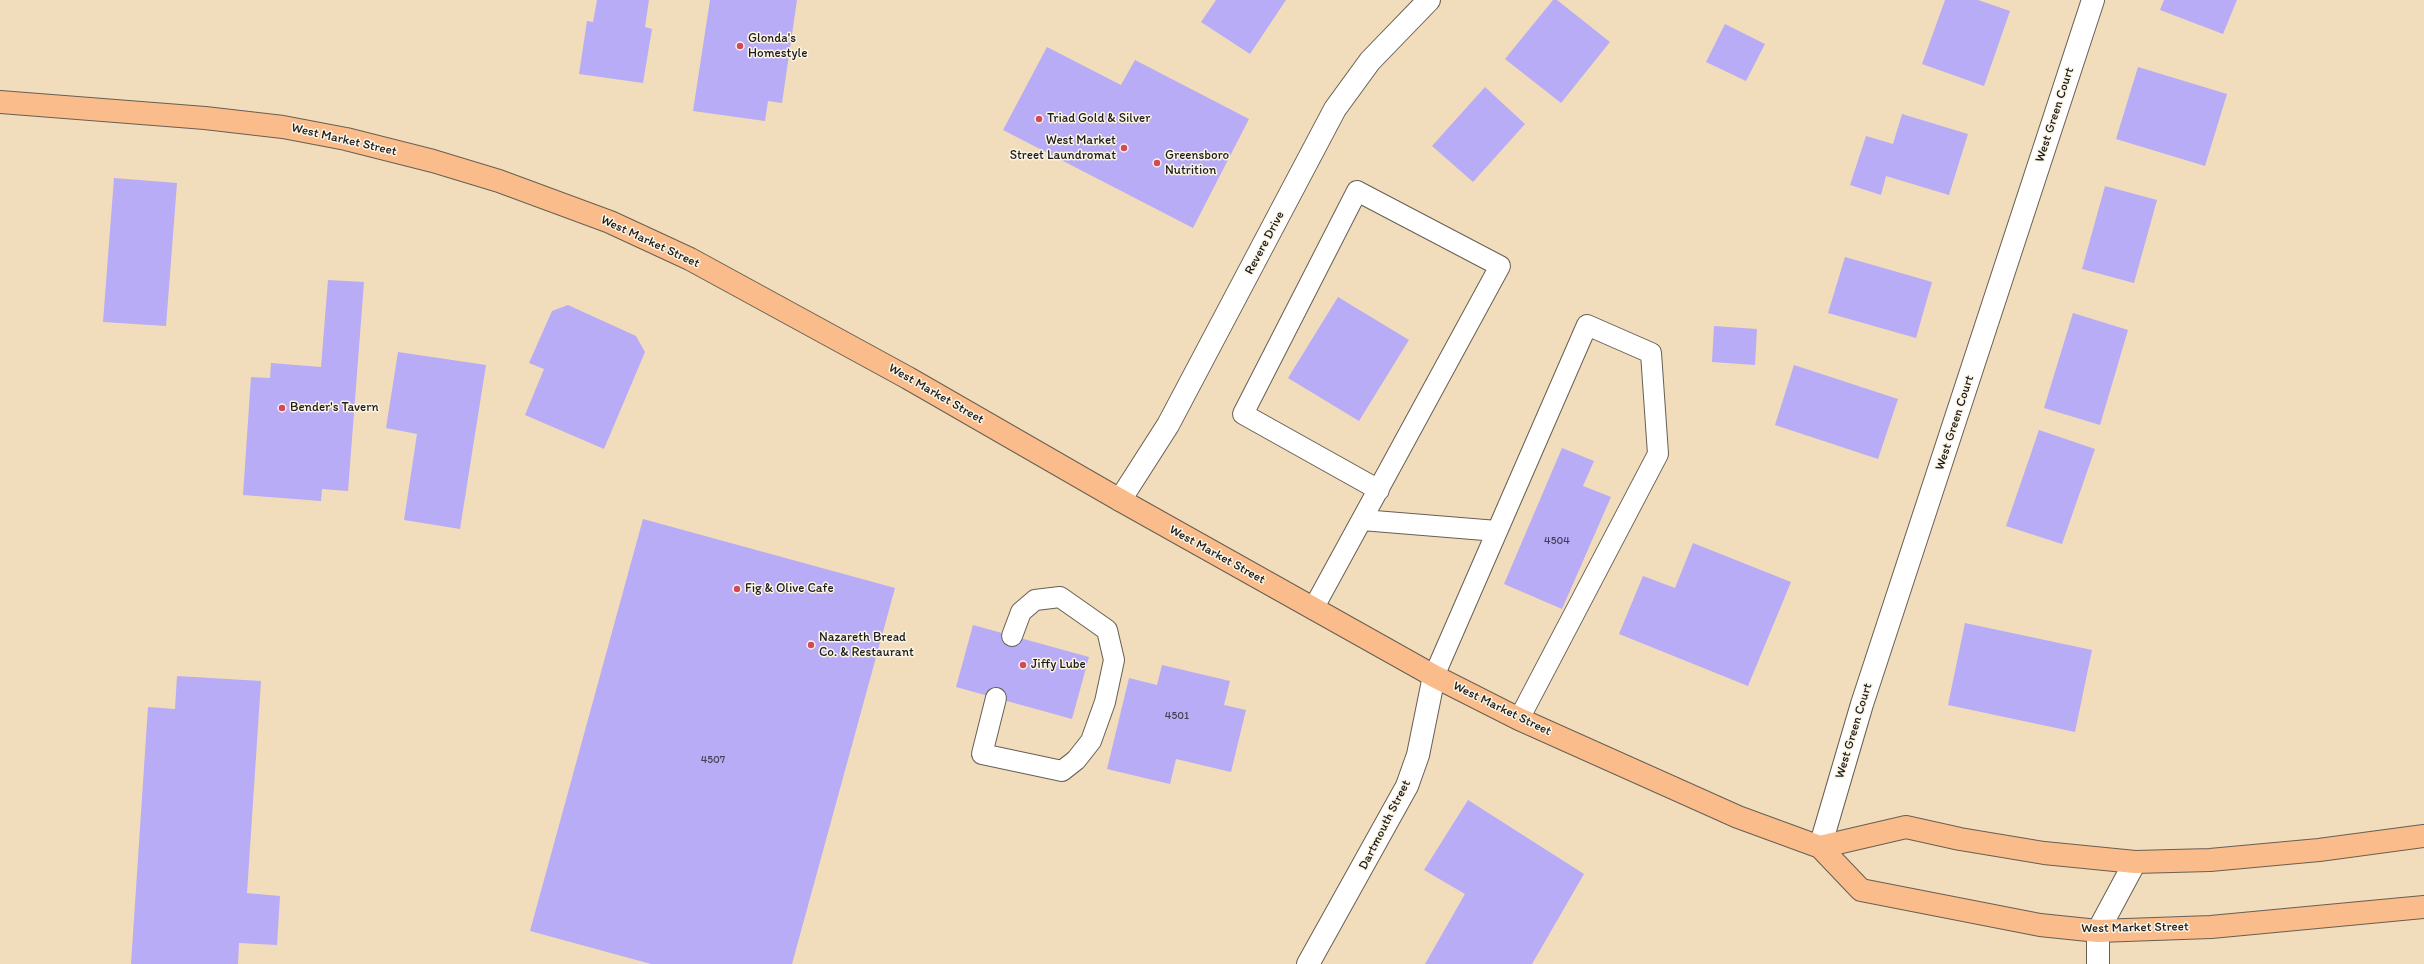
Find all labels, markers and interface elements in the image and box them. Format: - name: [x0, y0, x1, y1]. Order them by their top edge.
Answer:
- place label: Glonda's Homestyle: [748, 31, 807, 62]
- marker: Glonda's Homestyle: [735, 41, 745, 51]
- street label: West Green Court: [2032, 66, 2078, 164]
- place label: Triad Gold & Silver: [1047, 111, 1150, 127]
- marker: Triad Gold & Silver: [1034, 114, 1044, 124]
- street label: West Market Street: [290, 120, 398, 160]
- place label: West Market Street Laundromat: [1010, 133, 1116, 164]
- marker: West Market Street Laundromat: [1119, 143, 1129, 153]
- place label: Greensboro Nutrition: [1165, 148, 1229, 179]
- marker: Greensboro Nutrition: [1152, 158, 1162, 168]
- street label: Revere Drive: [1242, 209, 1288, 277]
- street label: West Market Street: [598, 212, 702, 272]
- street label: West Market Street: [886, 360, 986, 428]
- street label: West Green Court: [1932, 374, 1978, 472]
- place label: Bender's Tavern: [290, 400, 379, 416]
- marker: Bender's Tavern: [277, 403, 287, 413]
- street label: West Market Street: [1166, 522, 1268, 588]
- house number: 4504: [1544, 534, 1570, 548]
- place label: Fig & Olive Cafe: [745, 581, 834, 597]
- marker: Fig & Olive Cafe: [732, 584, 742, 594]
- place label: Nazareth Bread Co. & Restaurant: [819, 630, 914, 661]
- marker: Nazareth Bread Co. & Restaurant: [806, 640, 816, 650]
- place label: Jiffy Lube: [1031, 657, 1086, 673]
- marker: Jiffy Lube: [1018, 660, 1028, 670]
- street label: West Market Street: [1450, 678, 1554, 740]
- street label: West Green Court: [1832, 681, 1876, 781]
- house number: 4501: [1165, 709, 1189, 723]
- house number: 4507: [701, 753, 725, 767]
- street label: Dartmouth Street: [1356, 777, 1414, 873]
- street label: West Market Street: [2081, 919, 2189, 937]

